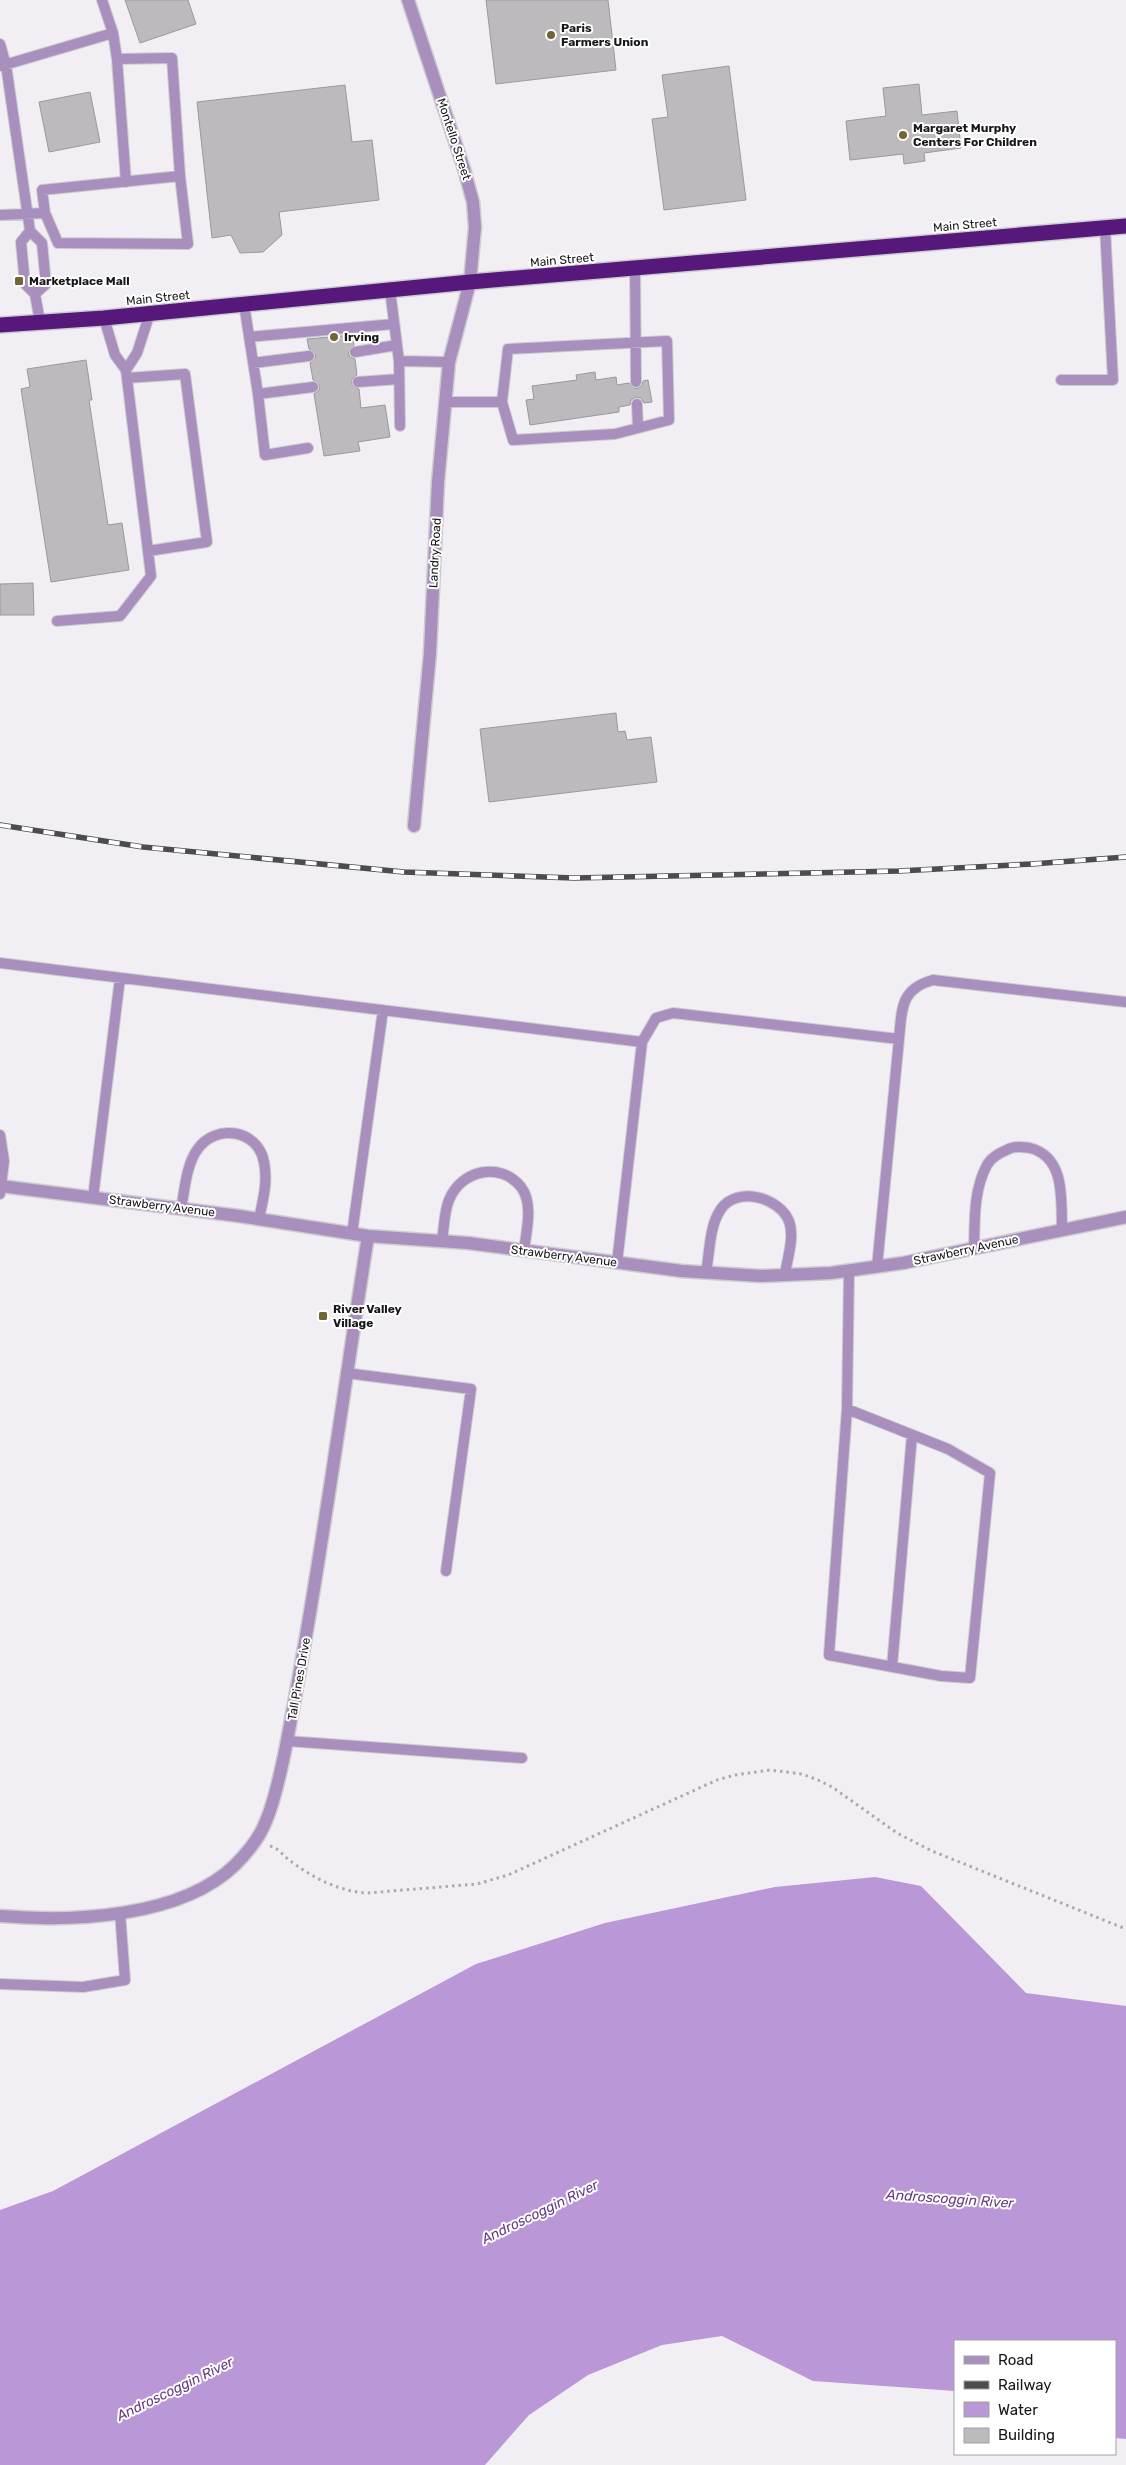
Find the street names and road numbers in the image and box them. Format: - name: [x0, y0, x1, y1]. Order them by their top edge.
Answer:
- street label: Montello Street: [434, 96, 474, 182]
- street label: Main Street: [933, 215, 998, 235]
- street label: Main Street: [530, 250, 595, 270]
- street label: Main Street: [125, 288, 191, 308]
- street label: Landry Road: [426, 518, 444, 588]
- street label: Strawberry Avenue: [108, 1193, 216, 1219]
- street label: Strawberry Avenue: [912, 1232, 1020, 1268]
- street label: Strawberry Avenue: [510, 1243, 618, 1269]
- street label: Tall Pines Drive: [285, 1636, 313, 1721]

